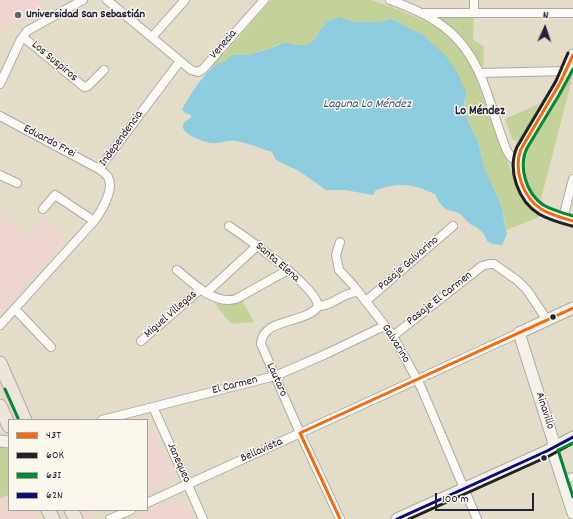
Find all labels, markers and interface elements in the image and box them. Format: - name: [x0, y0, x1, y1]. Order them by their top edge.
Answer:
- place label: Universidad San Sebastián: [26, 8, 145, 22]
- north arrow: [525, 8, 565, 48]
- text: N: [542, 8, 549, 24]
- marker: Universidad San Sebastián: [13, 10, 23, 20]
- street label: Venecia: [207, 27, 241, 63]
- street label: Los Suspiros: [28, 38, 80, 86]
- water label: Laguna Lo Méndez: [323, 97, 411, 113]
- district label: Lo Méndez: [455, 104, 505, 120]
- street label: Independencia: [97, 108, 147, 170]
- street label: Eduardo Frei: [20, 122, 78, 162]
- street label: Pasaje Galvarino: [376, 234, 442, 294]
- street label: Santa Elena: [252, 240, 302, 286]
- street label: Pasaje El Carmen: [404, 269, 476, 329]
- street label: Miguel Villegas: [142, 288, 200, 342]
- unlabelled marker: [548, 312, 558, 322]
- street label: Galvarino: [378, 322, 412, 366]
- street label: Lautaro: [262, 361, 290, 399]
- street label: El Carmen: [211, 373, 259, 399]
- street label: Ainavillo: [531, 391, 557, 431]
- legend: [8, 419, 148, 511]
- text: 43T: [46, 427, 61, 444]
- street label: Bellavista: [239, 435, 285, 467]
- street label: Janequeo: [163, 441, 193, 485]
- text: 60K: [46, 447, 64, 464]
- unlabelled marker: [539, 453, 549, 463]
- text: 63I: [46, 467, 61, 484]
- scale bar: [437, 485, 536, 511]
- text: 62N: [46, 487, 63, 504]
- text: 100 m: [442, 491, 469, 508]

